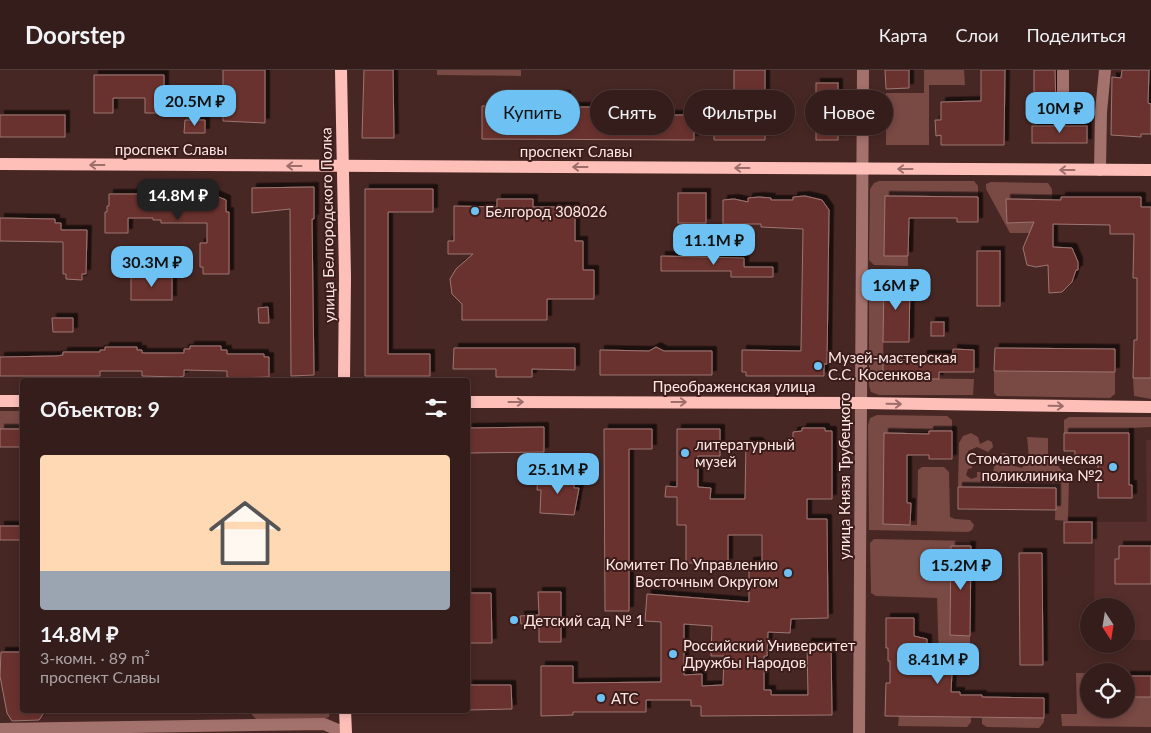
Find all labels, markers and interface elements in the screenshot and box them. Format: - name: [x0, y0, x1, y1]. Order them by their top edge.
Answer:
- text: Doorstep: [25, 20, 125, 49]
- text: Карта: [879, 24, 927, 46]
- text: Слои: [955, 24, 999, 46]
- text: Поделиться: [1027, 24, 1126, 46]
- pin: 20.5M ₽: [149, 85, 241, 127]
- chip: Купить: [485, 90, 580, 135]
- chip: Снять: [590, 90, 674, 135]
- chip: Фильтры: [684, 90, 795, 135]
- chip: Новое: [805, 90, 893, 135]
- text: 20.5M ₽: [165, 91, 225, 110]
- pin: 10M ₽: [1025, 92, 1095, 134]
- text: 10M ₽: [1037, 98, 1083, 117]
- street label: улица Белгородского Полка: [316, 127, 338, 323]
- street label: проспект Славы: [115, 140, 227, 158]
- street label: проспект Славы: [520, 142, 632, 160]
- one-way arrow: [89, 160, 105, 170]
- one-way arrow: [286, 161, 302, 171]
- one-way arrow: [572, 162, 588, 172]
- one-way arrow: [735, 163, 751, 173]
- one-way arrow: [897, 164, 914, 174]
- one-way arrow: [1060, 165, 1076, 175]
- pin: 14.8M ₽: [132, 178, 224, 221]
- text: 14.8M ₽: [148, 185, 208, 204]
- place label: Белгород 308026: [485, 202, 608, 220]
- marker: Белгород 308026: [469, 205, 481, 217]
- pin: 11.1M ₽: [668, 224, 760, 266]
- text: 11.1M ₽: [684, 230, 744, 249]
- pin: 30.3M ₽: [106, 246, 198, 288]
- text: 30.3M ₽: [122, 252, 182, 271]
- pin: 16M ₽: [861, 268, 931, 311]
- text: 16M ₽: [873, 275, 919, 294]
- place label: Музей-мастерская С.С. Косенкова: [828, 348, 957, 383]
- marker: Музей-мастерская С.С. Косенкова: [812, 360, 824, 372]
- street label: Преображенская улица: [653, 377, 815, 395]
- street label: улица Князя Трубецкого: [835, 392, 853, 560]
- icon: filters: [422, 394, 450, 422]
- text: Объектов: 9: [40, 396, 160, 421]
- one-way arrow: [508, 397, 524, 407]
- one-way arrow: [670, 397, 686, 407]
- one-way arrow: [885, 399, 901, 408]
- one-way arrow: [1048, 401, 1064, 411]
- place label: литературный музей: [695, 435, 795, 470]
- marker: литературный музей: [679, 447, 691, 459]
- place label: Стоматологическая поликлиника №2: [967, 449, 1103, 484]
- pin: 25.1M ₽: [512, 452, 604, 495]
- text: 25.1M ₽: [528, 459, 588, 478]
- marker: Стоматологическая поликлиника №2: [1107, 461, 1119, 473]
- icon: home: [200, 488, 290, 578]
- pin: 15.2M ₽: [915, 548, 1007, 591]
- place label: Комитет По Управлению Восточным Округом: [606, 555, 778, 590]
- text: 15.2M ₽: [931, 555, 991, 574]
- marker: Комитет По Управлению Восточным Округом: [782, 567, 794, 579]
- north arrow: [1080, 598, 1135, 652]
- map controls: [1080, 598, 1135, 718]
- place label: Детский сад № 1: [524, 611, 644, 629]
- marker: Детский сад № 1: [508, 614, 520, 626]
- text: 14.8M ₽: [40, 621, 119, 646]
- place label: Российский Университет Дружбы Народов: [683, 636, 856, 671]
- pin: 8.41M ₽: [892, 642, 984, 685]
- text: 3-комн. · 89 m²: [40, 648, 150, 667]
- marker: Российский Университет Дружбы Народов: [667, 648, 679, 660]
- text: 8.41M ₽: [908, 649, 968, 668]
- button: locate: [1080, 663, 1135, 718]
- text: проспект Славы: [40, 667, 160, 686]
- place label: АТС: [611, 689, 639, 707]
- marker: АТС: [595, 692, 607, 704]

